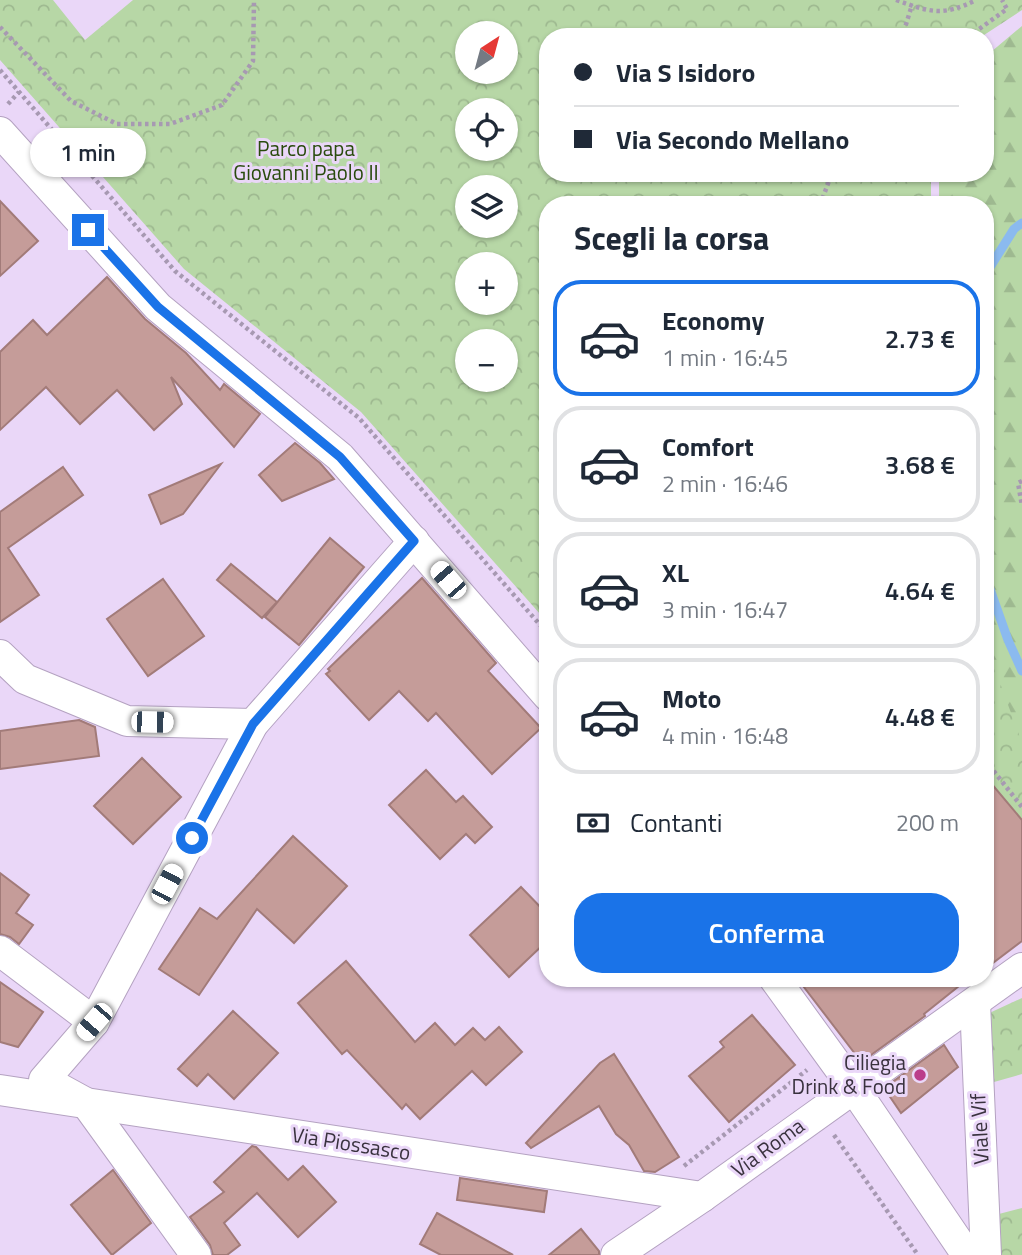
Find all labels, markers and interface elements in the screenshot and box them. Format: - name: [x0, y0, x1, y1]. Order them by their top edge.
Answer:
- north arrow: [455, 21, 518, 84]
- map controls: [455, 21, 518, 392]
- text: Via S Isidoro: [616, 53, 755, 92]
- button: locate: [455, 98, 518, 161]
- text: Via Secondo Mellano: [616, 120, 849, 159]
- callout: 1 min: [30, 128, 146, 177]
- park label: Parco papa Giovanni Paolo II: [233, 132, 379, 188]
- text: 1 min: [60, 135, 116, 170]
- button: layers: [455, 175, 518, 238]
- route end: [72, 214, 104, 246]
- text: Scegli la corsa: [574, 214, 769, 262]
- button: +: [455, 252, 518, 315]
- text: Economy: [662, 301, 764, 340]
- icon: car: [578, 307, 641, 370]
- text: 2.73 €: [885, 319, 955, 358]
- button: −: [455, 329, 518, 392]
- text: 1 min · 16:45: [662, 340, 788, 375]
- text: Comfort: [662, 427, 754, 466]
- icon: car: [578, 433, 641, 496]
- text: 3.68 €: [885, 445, 955, 484]
- text: 2 min · 16:46: [662, 466, 788, 501]
- text: XL: [662, 553, 689, 592]
- car: [427, 557, 470, 603]
- icon: car: [578, 559, 641, 622]
- text: 4.64 €: [885, 571, 955, 610]
- text: 3 min · 16:47: [662, 592, 788, 627]
- text: Moto: [662, 679, 721, 718]
- icon: car: [578, 685, 641, 748]
- text: 4.48 €: [885, 697, 955, 736]
- car: [131, 711, 174, 733]
- text: 4 min · 16:48: [662, 718, 788, 753]
- text: Contanti: [630, 803, 722, 842]
- icon: cash: [574, 804, 612, 842]
- text: 200 m: [896, 805, 959, 840]
- route start: [176, 822, 208, 854]
- car: [148, 861, 187, 907]
- button: Conferma: [574, 893, 959, 973]
- car: [73, 999, 116, 1045]
- place label: Ciliegia Drink & Food: [792, 1046, 906, 1102]
- marker: Ciliegia Drink & Food: [912, 1067, 928, 1083]
- street label: Viale Vif: [961, 1093, 997, 1165]
- street label: Via Roma: [724, 1109, 811, 1185]
- street label: Via Piossasco: [289, 1118, 413, 1168]

